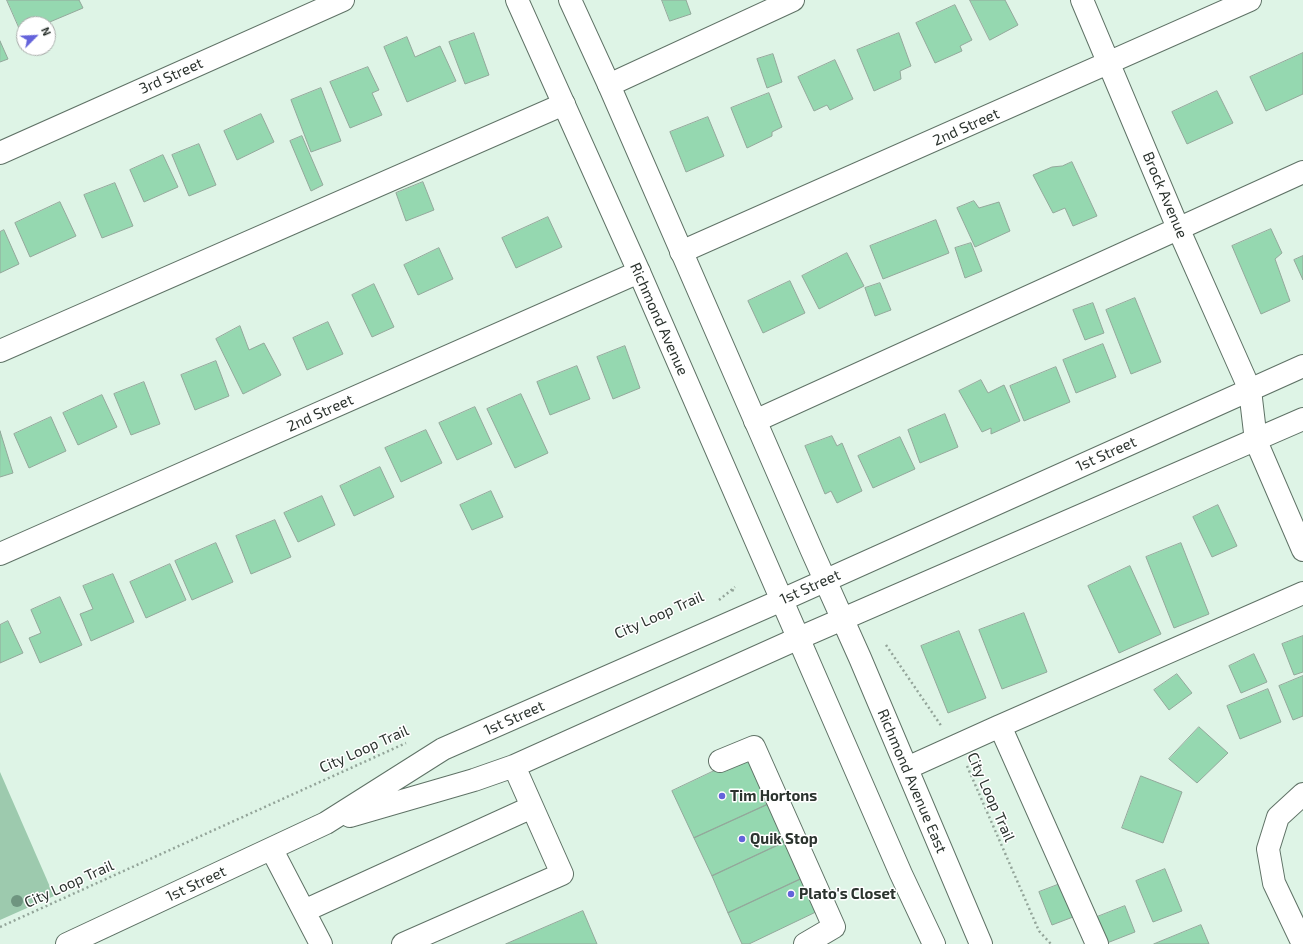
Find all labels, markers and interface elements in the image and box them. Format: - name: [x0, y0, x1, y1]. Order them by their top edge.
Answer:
- north arrow: [16, 16, 56, 56]
- text: N: [39, 25, 54, 38]
- street label: 3rd Street: [136, 54, 206, 98]
- street label: 2nd Street: [930, 104, 1002, 150]
- street label: Brock Avenue: [1139, 149, 1191, 241]
- street label: Richmond Avenue: [626, 260, 692, 378]
- street label: 2nd Street: [284, 390, 356, 436]
- street label: 1st Street: [1073, 433, 1139, 475]
- street label: 1st Street: [777, 566, 843, 608]
- street label: City Loop Trail: [612, 587, 706, 643]
- street label: 1st Street: [481, 697, 547, 739]
- street label: Richmond Avenue East: [873, 706, 951, 856]
- street label: City Loop Trail: [317, 721, 411, 777]
- street label: City Loop Trail: [963, 750, 1019, 844]
- place label: Tim Hortons: [730, 787, 817, 805]
- marker: Tim Hortons: [717, 791, 727, 801]
- place label: Quik Stop: [750, 830, 818, 848]
- marker: Quik Stop: [737, 834, 747, 844]
- street label: City Loop Trail: [22, 856, 116, 912]
- street label: 1st Street: [163, 862, 229, 906]
- place label: Plato's Closet: [799, 885, 896, 903]
- marker: Plato's Closet: [786, 889, 796, 899]

